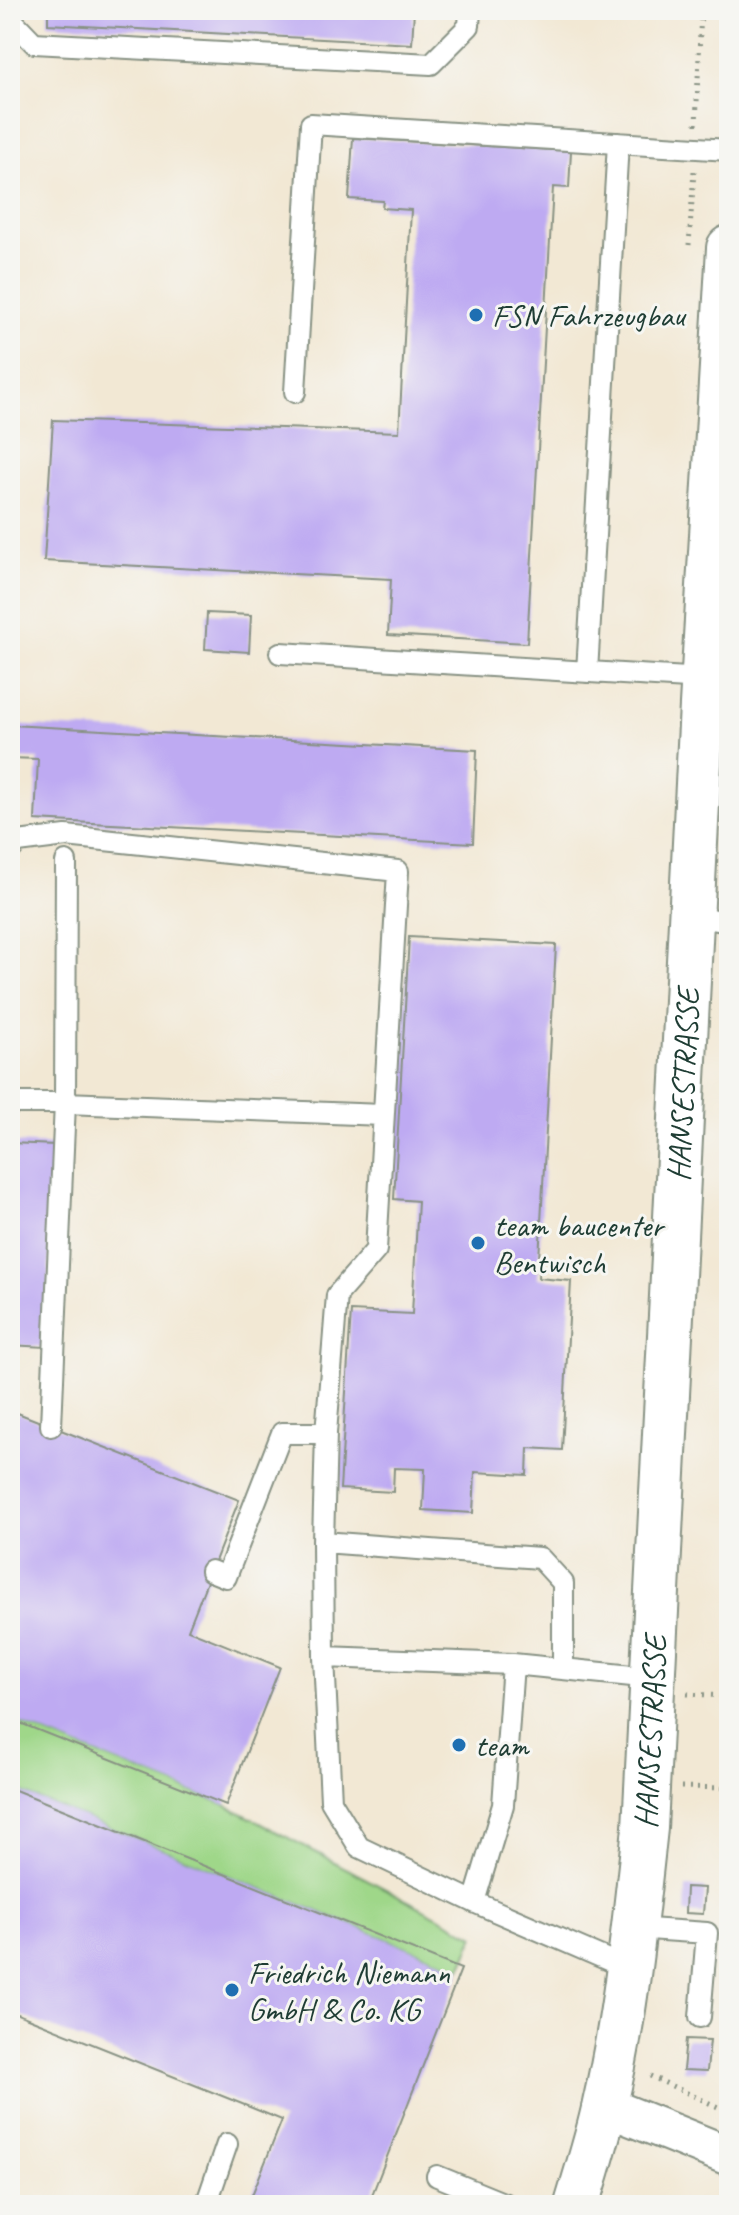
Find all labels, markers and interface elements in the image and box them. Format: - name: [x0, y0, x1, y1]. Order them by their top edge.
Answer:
- place label: FSN Fahrzeugbau: [492, 295, 687, 336]
- marker: FSN Fahrzeugbau: [467, 306, 485, 324]
- street label: HANSESTRASSE: [657, 983, 708, 1182]
- place label: team baucenter Bentwisch: [494, 1205, 666, 1283]
- marker: team baucenter Bentwisch: [469, 1234, 487, 1252]
- street label: HANSESTRASSE: [625, 1631, 675, 1829]
- place label: team: [475, 1725, 531, 1766]
- marker: team: [450, 1736, 468, 1754]
- place label: Friedrich Niemann GmbH & Co. KG: [248, 1952, 451, 2030]
- marker: Friedrich Niemann GmbH & Co. KG: [223, 1981, 241, 1999]

